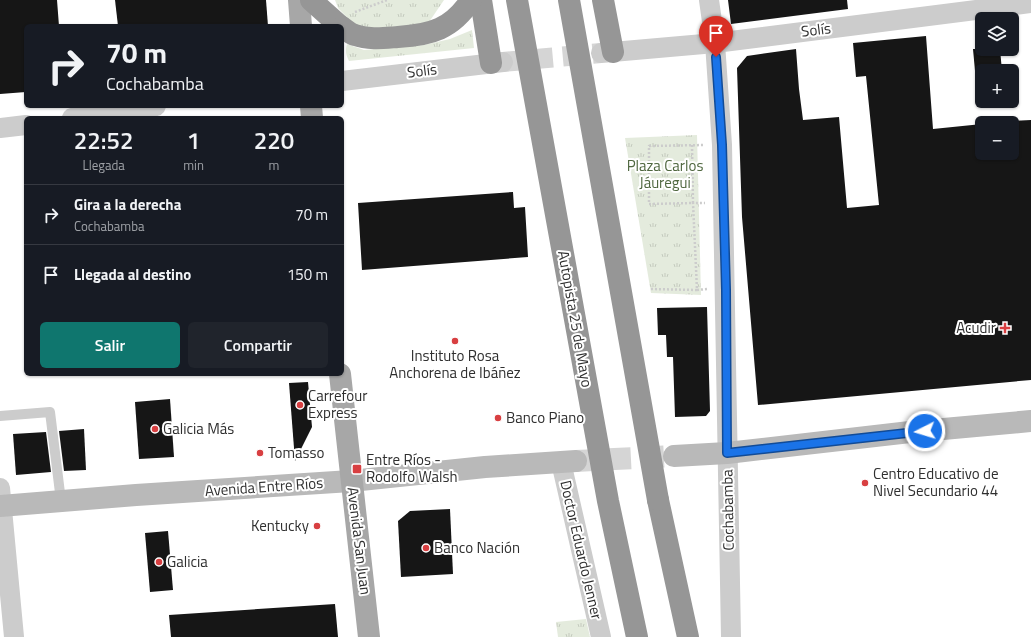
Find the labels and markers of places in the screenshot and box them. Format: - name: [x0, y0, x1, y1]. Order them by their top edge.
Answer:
- pin: [699, 16, 733, 57]
- place label: Acudir: [956, 316, 996, 339]
- marker: Acudir: [999, 322, 1011, 334]
- marker: Instituto Rosa Anchorena de Ibáñez: [450, 336, 460, 346]
- place label: Instituto Rosa Anchorena de Ibáñez: [389, 344, 521, 384]
- place label: Carrefour Express: [308, 384, 367, 424]
- marker: Carrefour Express: [295, 400, 305, 410]
- place label: Banco Piano: [506, 406, 584, 429]
- marker: Banco Piano: [493, 413, 503, 423]
- place label: Galicia Más: [163, 417, 234, 440]
- marker: Galicia Más: [150, 424, 160, 434]
- place label: Tomasso: [268, 441, 324, 464]
- marker: Tomasso: [255, 448, 265, 458]
- place label: Entre Ríos - Rodolfo Walsh: [366, 448, 457, 488]
- place label: Centro Educativo de Nivel Secundario 44: [873, 462, 999, 502]
- marker: Entre Ríos - Rodolfo Walsh: [351, 463, 363, 475]
- marker: Centro Educativo de Nivel Secundario 44: [860, 478, 870, 488]
- place label: Kentucky: [251, 514, 309, 537]
- marker: Kentucky: [312, 521, 322, 531]
- place label: Banco Nación: [434, 536, 520, 559]
- marker: Banco Nación: [421, 543, 431, 553]
- place label: Galicia: [167, 550, 208, 573]
- marker: Galicia: [154, 557, 164, 567]

